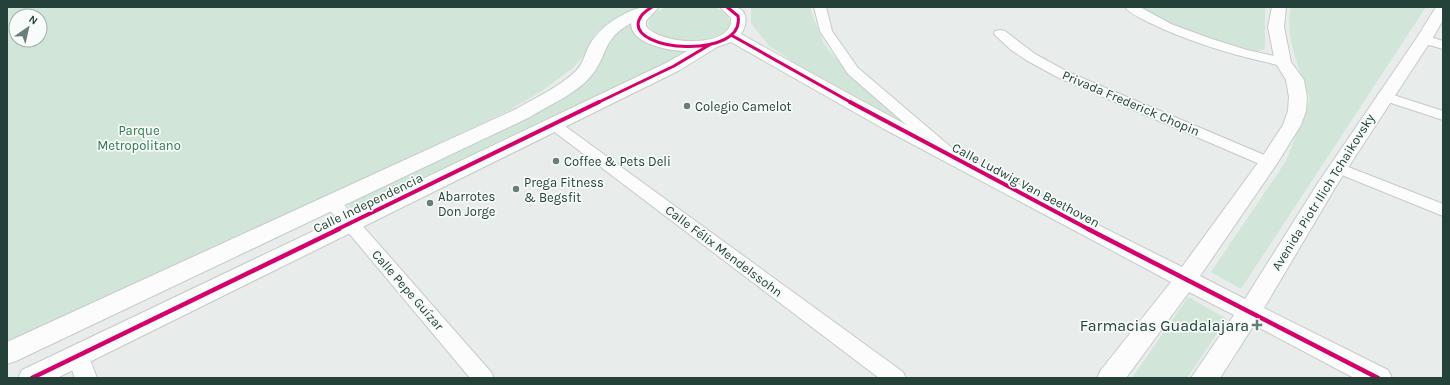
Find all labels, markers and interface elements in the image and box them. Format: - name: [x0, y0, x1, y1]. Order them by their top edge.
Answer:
- north arrow: [8, 8, 48, 48]
- text: N: [26, 13, 40, 28]
- street label: Privada Frederick Chopin: [1060, 67, 1202, 139]
- place label: Colegio Camelot: [695, 99, 792, 114]
- marker: Colegio Camelot: [682, 101, 692, 111]
- street label: Avenida Piotr Ilich Tchaikovsky: [1268, 111, 1378, 273]
- park label: Parque Metropolitano: [97, 123, 181, 153]
- street label: Calle Ludwig Van Beethoven: [950, 140, 1102, 230]
- place label: Coffee & Pets Deli: [564, 154, 671, 169]
- marker: Coffee & Pets Deli: [551, 156, 561, 166]
- street label: Calle Independencia: [311, 170, 425, 236]
- place label: Prega Fitness & Begsfit: [524, 175, 604, 205]
- marker: Prega Fitness & Begsfit: [511, 184, 521, 194]
- place label: Abarrotes Don Jorge: [438, 189, 496, 219]
- marker: Abarrotes Don Jorge: [425, 198, 435, 208]
- street label: Calle Félix Mendelssohn: [663, 202, 785, 300]
- street label: Calle Pepe Guízar: [369, 247, 447, 333]
- place label: Farmacias Guadalajara: [1080, 316, 1249, 335]
- marker: Farmacias Guadalajara: [1252, 320, 1262, 330]

